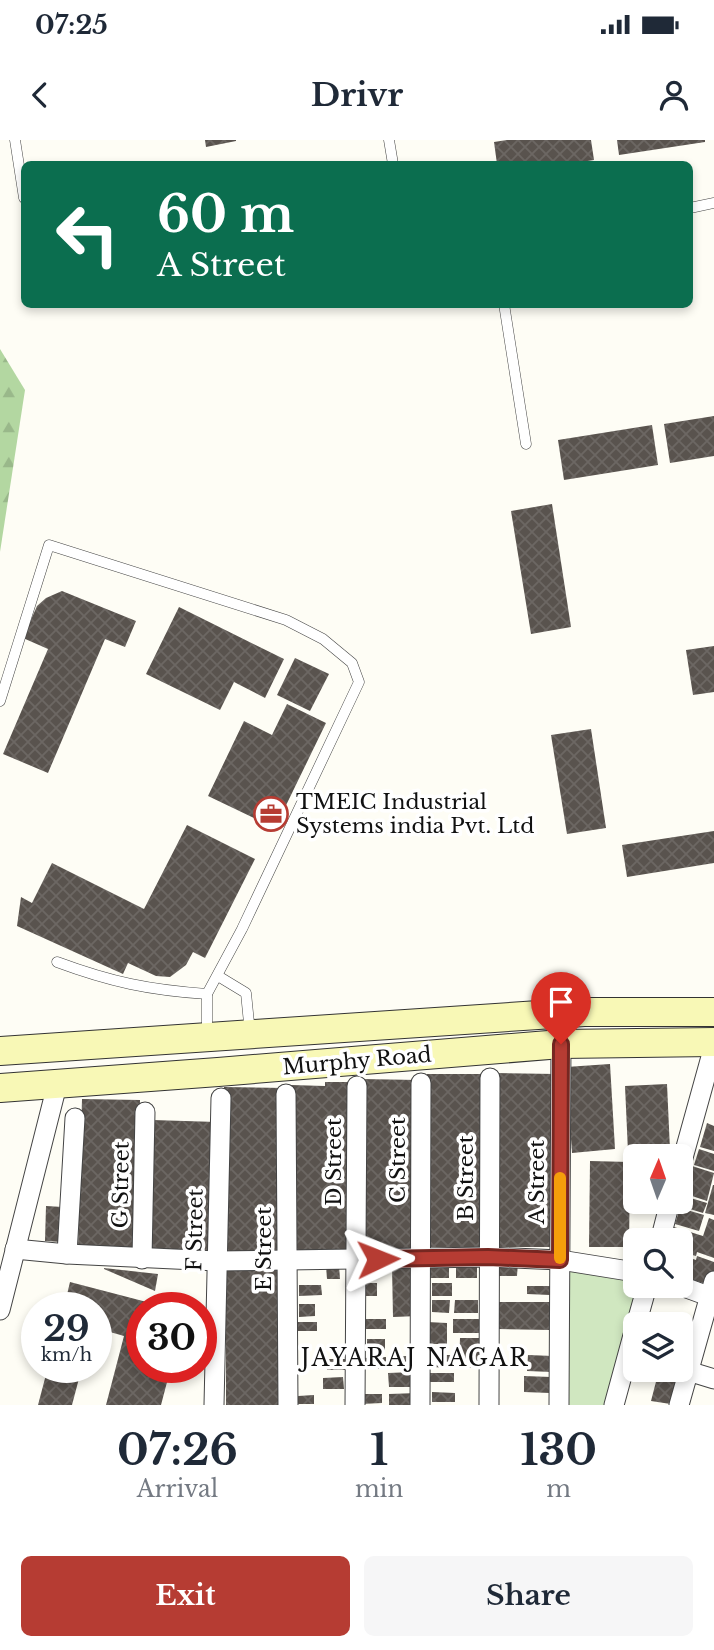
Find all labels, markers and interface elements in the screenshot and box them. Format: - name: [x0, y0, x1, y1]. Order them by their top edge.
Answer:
- text: 07:25: [35, 9, 108, 41]
- text: Drivr: [311, 75, 403, 115]
- icon: back: [21, 76, 59, 114]
- icon: person: [655, 76, 693, 114]
- text: 60 m: [157, 184, 294, 245]
- icon: left: [42, 189, 133, 280]
- text: A Street: [157, 245, 286, 285]
- place label: TMEIC Industrial Systems india Pvt. Ltd: [296, 789, 534, 839]
- office icon: TMEIC Industrial Systems india Pvt. Ltd: [252, 795, 290, 833]
- pin: [531, 972, 591, 1044]
- icon: arrive: [542, 983, 580, 1021]
- street label: Murphy Road: [281, 1042, 433, 1080]
- street label: C Street: [385, 1117, 411, 1203]
- street label: D Street: [321, 1118, 347, 1206]
- street label: B Street: [453, 1135, 479, 1221]
- street label: A Street: [524, 1140, 550, 1225]
- street label: G Street: [107, 1141, 135, 1229]
- north arrow: [623, 1144, 693, 1214]
- map controls: [623, 1144, 693, 1382]
- street label: F Street: [181, 1188, 209, 1272]
- street label: E Street: [251, 1207, 277, 1291]
- position arrow: [341, 1222, 415, 1296]
- button: search: [623, 1228, 693, 1298]
- speed limit sign: 30: [126, 1292, 217, 1383]
- text: 29: [43, 1307, 90, 1350]
- button: layers: [623, 1312, 693, 1382]
- text: km/h: [41, 1344, 92, 1366]
- district label: JAYARAJ NAGAR: [298, 1344, 529, 1372]
- text: 07:26: [117, 1424, 238, 1476]
- text: 1: [370, 1424, 388, 1476]
- text: 130: [520, 1424, 597, 1476]
- text: Arrival: [137, 1475, 218, 1503]
- text: min: [355, 1475, 403, 1503]
- text: m: [546, 1475, 571, 1503]
- button: Exit: [21, 1556, 350, 1636]
- button: Share: [364, 1556, 693, 1636]

